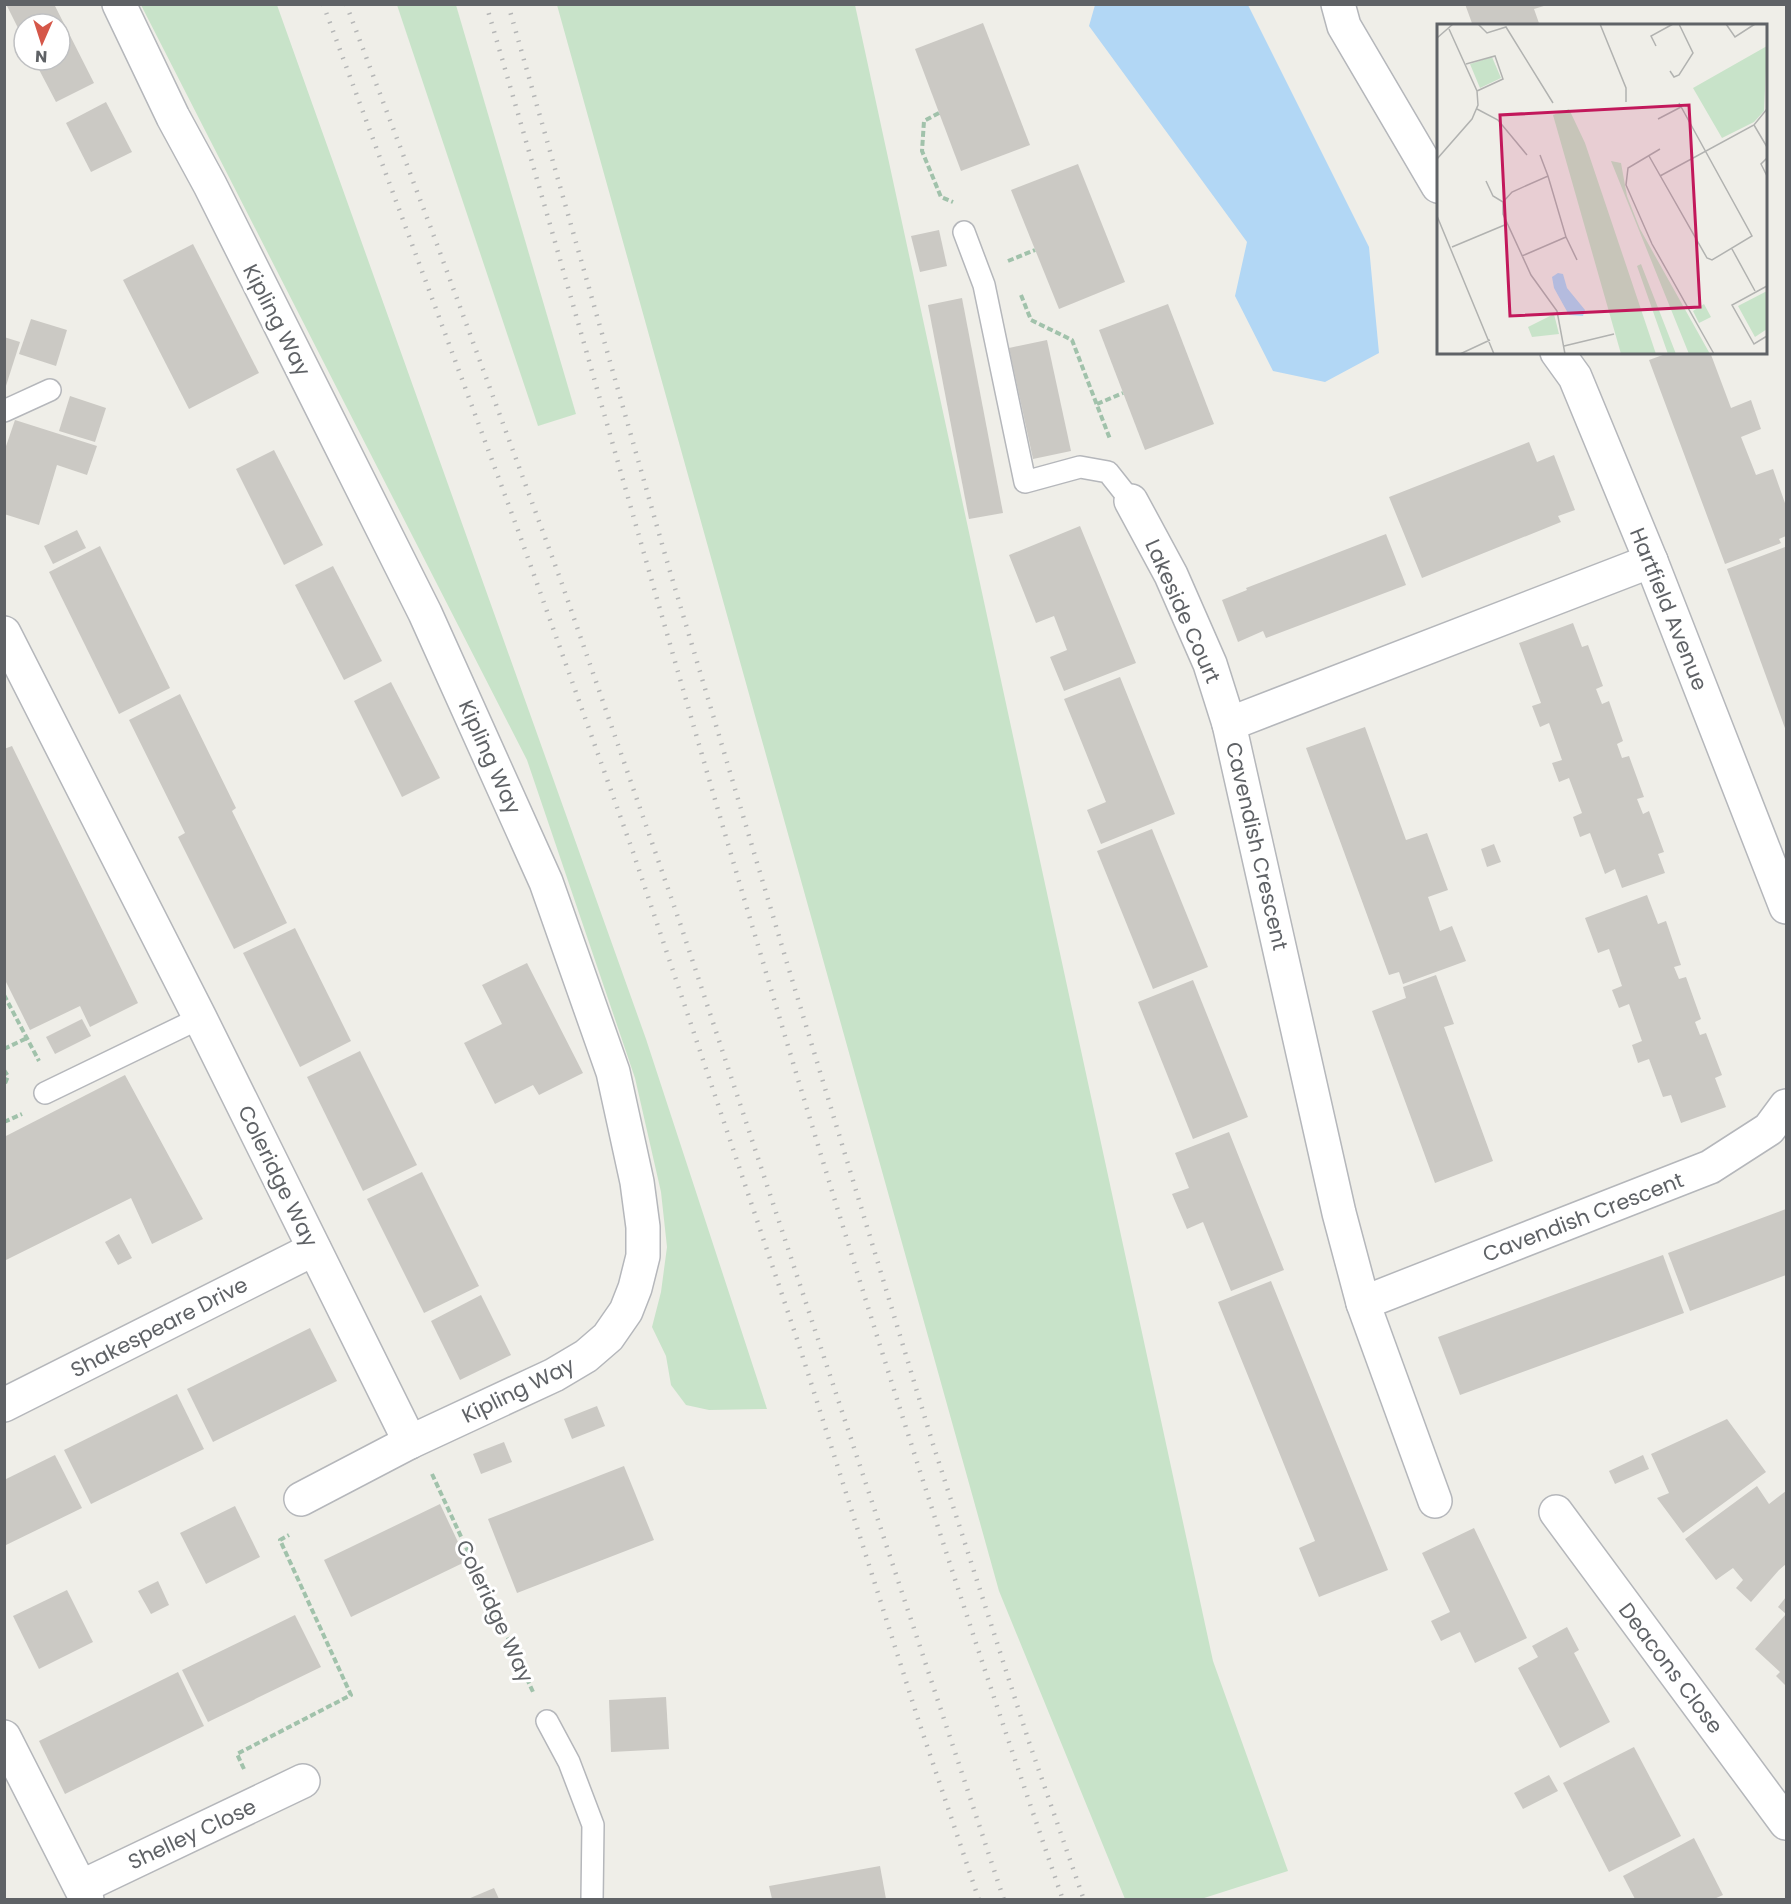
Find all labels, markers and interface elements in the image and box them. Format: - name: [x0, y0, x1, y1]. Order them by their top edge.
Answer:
- north arrow: [12, 12, 72, 72]
- inset map: [1437, 24, 1767, 354]
- text: N: [35, 45, 48, 68]
- street label: Kipling Way: [236, 259, 318, 381]
- street label: Hartfield Avenue: [1623, 523, 1715, 695]
- street label: Lakeside Court: [1138, 534, 1228, 688]
- street label: Kipling Way: [452, 695, 528, 819]
- street label: Cavendish Crescent: [1219, 739, 1295, 953]
- street label: Coleridge Way: [231, 1100, 325, 1252]
- street label: Cavendish Crescent: [1478, 1165, 1688, 1269]
- street label: Shakespeare Drive: [65, 1270, 253, 1384]
- street label: Kipling Way: [457, 1350, 579, 1430]
- street label: Coleridge Way: [449, 1535, 541, 1687]
- street label: Deacons Close: [1612, 1597, 1730, 1739]
- street label: Shelley Close: [123, 1792, 261, 1876]

